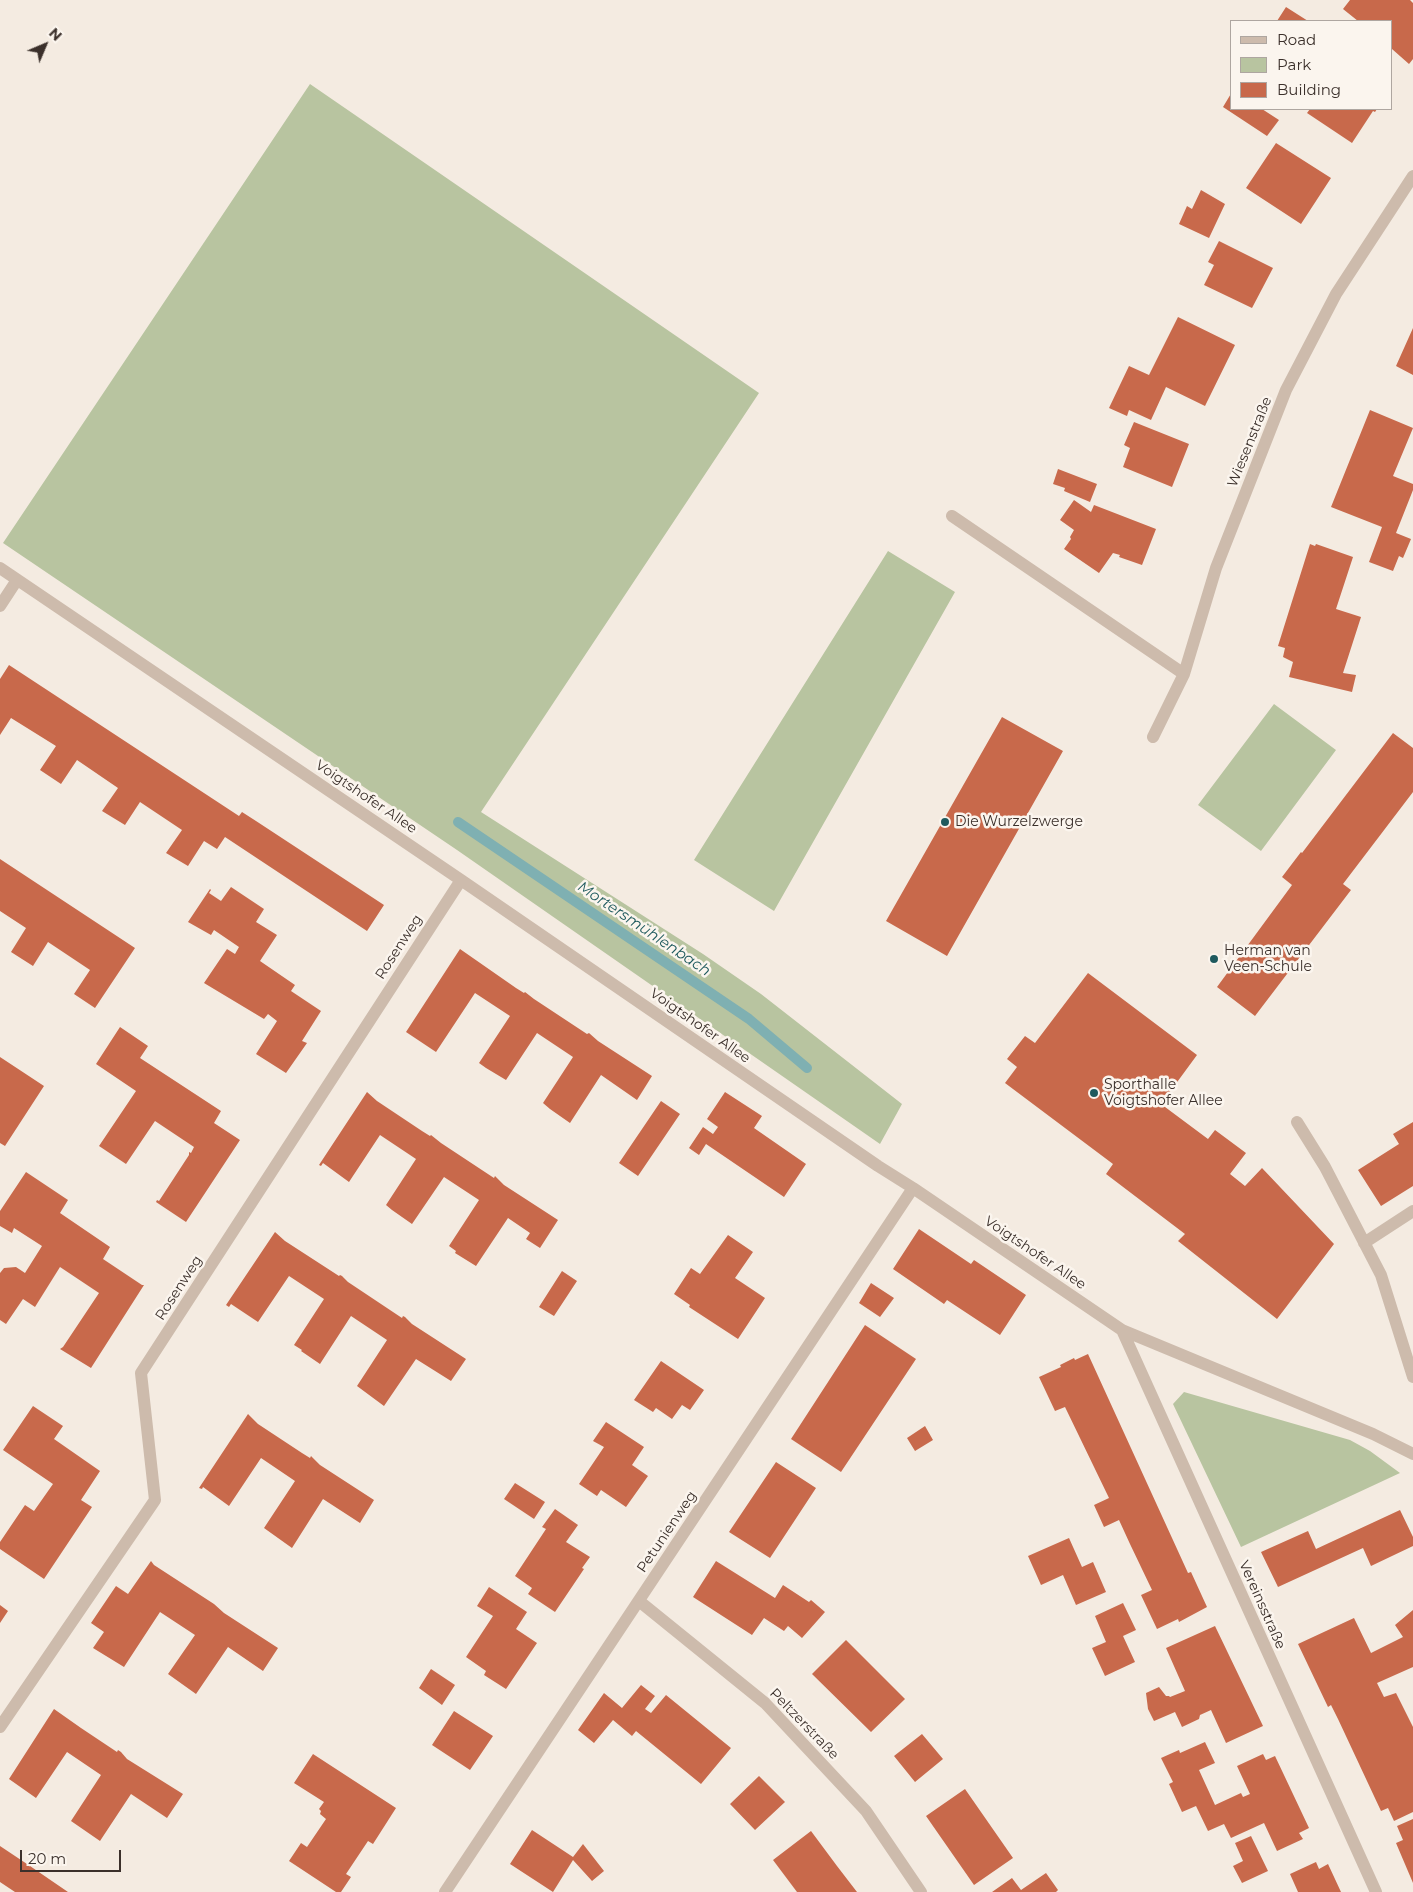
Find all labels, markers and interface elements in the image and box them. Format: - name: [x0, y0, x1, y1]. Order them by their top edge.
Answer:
- north arrow: [20, 20, 70, 70]
- legend: [1230, 20, 1393, 110]
- text: N: [45, 24, 66, 45]
- text: Road: [1277, 30, 1316, 49]
- text: Park: [1277, 55, 1311, 74]
- text: Building: [1277, 80, 1341, 99]
- street label: Wiesenstraße: [1224, 394, 1276, 490]
- street label: Voigtshofer Allee: [312, 757, 420, 837]
- place label: Die Wurzelzwerge: [955, 814, 1083, 830]
- marker: Die Wurzelzwerge: [939, 816, 951, 828]
- water label: Mortersmühlenbach: [574, 878, 714, 980]
- street label: Rosenweg: [372, 912, 426, 982]
- place label: Herman van Veen-Schule: [1224, 943, 1312, 976]
- marker: Herman van Veen-Schule: [1208, 953, 1220, 965]
- street label: Voigtshofer Allee: [647, 985, 753, 1067]
- place label: Sporthalle Voigtshofer Allee: [1104, 1077, 1223, 1110]
- marker: Sporthalle Voigtshofer Allee: [1088, 1087, 1100, 1099]
- street label: Voigtshofer Allee: [981, 1213, 1089, 1293]
- street label: Rosenweg: [152, 1253, 206, 1323]
- street label: Petunienweg: [634, 1488, 700, 1576]
- street label: Vereinsstraße: [1235, 1558, 1289, 1652]
- street label: Peltzerstraße: [766, 1685, 842, 1763]
- scale bar: [22, 1840, 124, 1872]
- text: 20 m: [28, 1849, 66, 1868]

